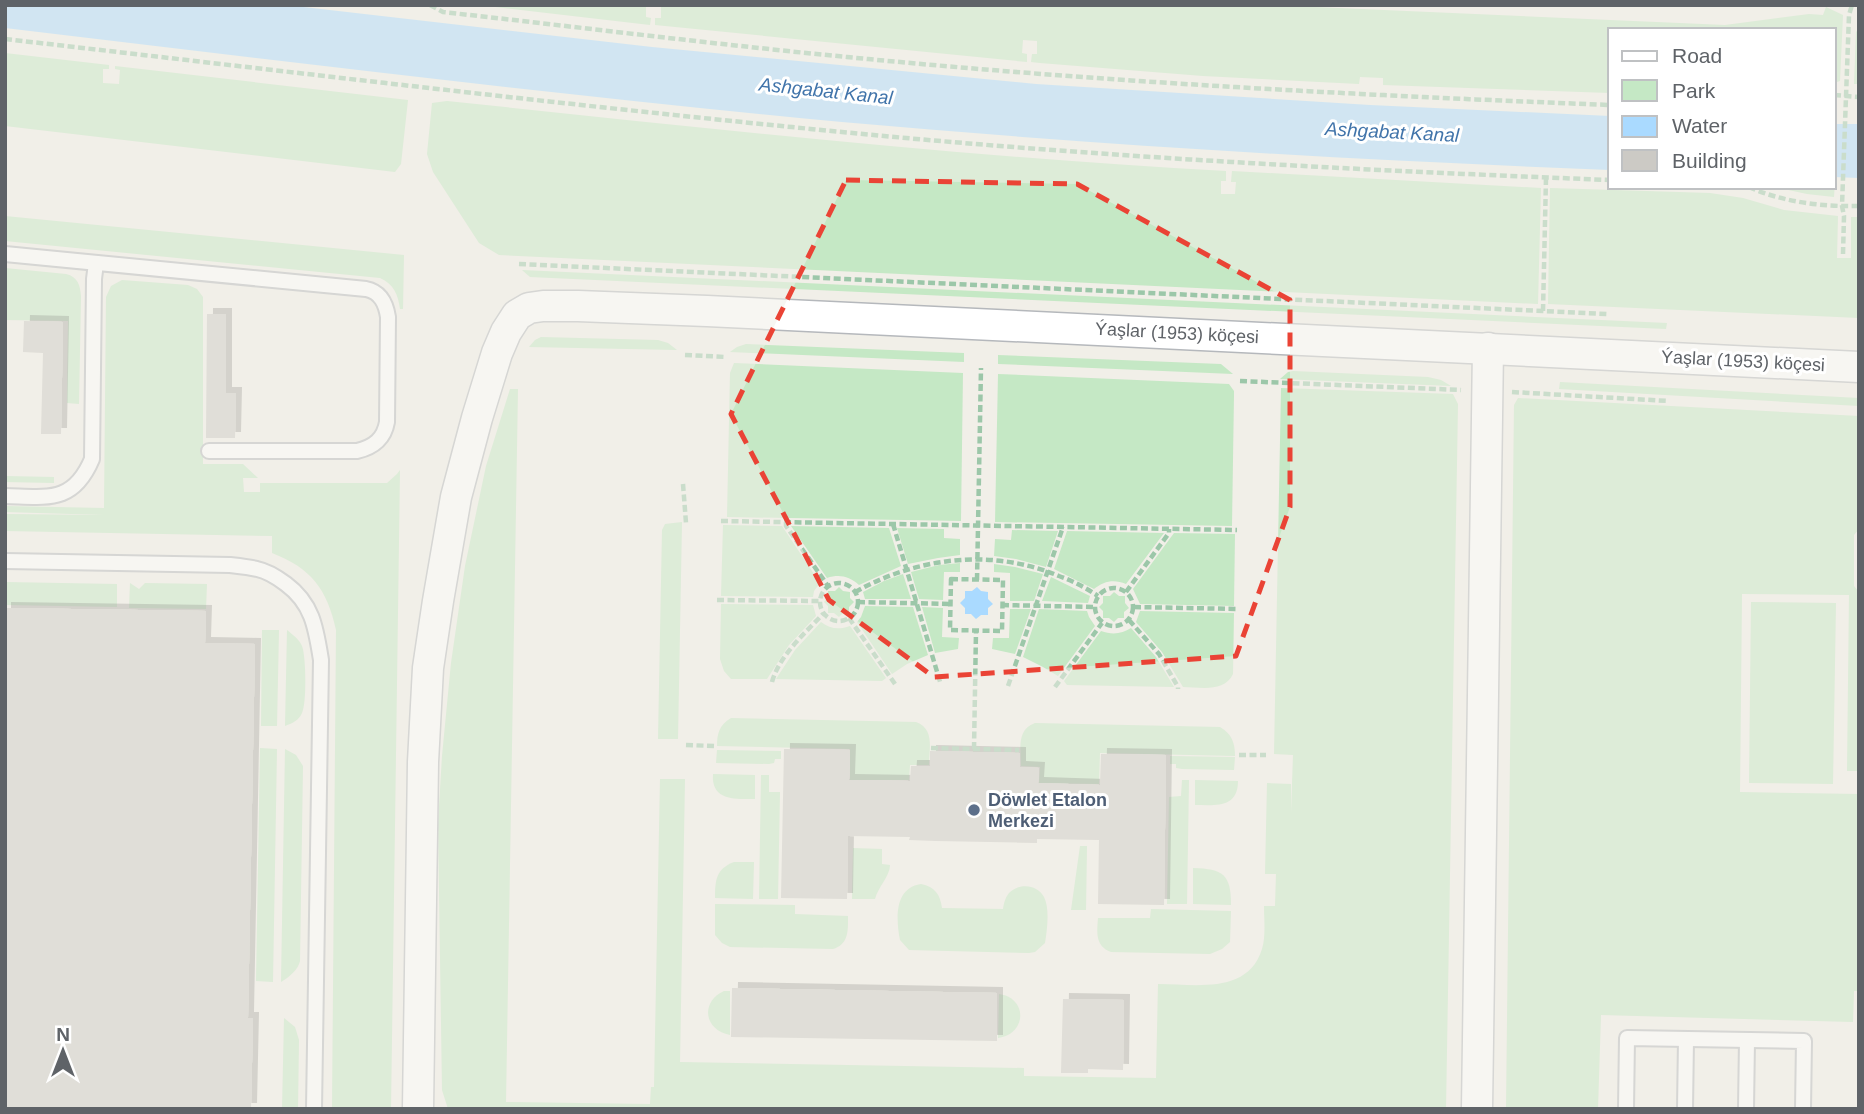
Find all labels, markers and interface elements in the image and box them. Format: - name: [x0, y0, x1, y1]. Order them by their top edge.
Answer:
- legend: [1608, 28, 1836, 189]
- text: Road: [1672, 44, 1722, 67]
- water label: Ashgabat Kanal: [757, 73, 895, 109]
- text: Park: [1672, 79, 1716, 102]
- text: Water: [1672, 114, 1727, 137]
- water label: Ashgabat Kanal: [1323, 118, 1460, 146]
- text: Building: [1672, 149, 1747, 172]
- street label: Ýaşlar (1953) köçesi: [1095, 319, 1259, 347]
- street label: Ýaşlar (1953) köçesi: [1661, 347, 1825, 375]
- place label: Döwlet Etalon Merkezi: [988, 790, 1107, 831]
- marker: Döwlet Etalon Merkezi: [966, 802, 982, 818]
- north arrow: [28, 1016, 98, 1086]
- text: N: [56, 1024, 70, 1045]

